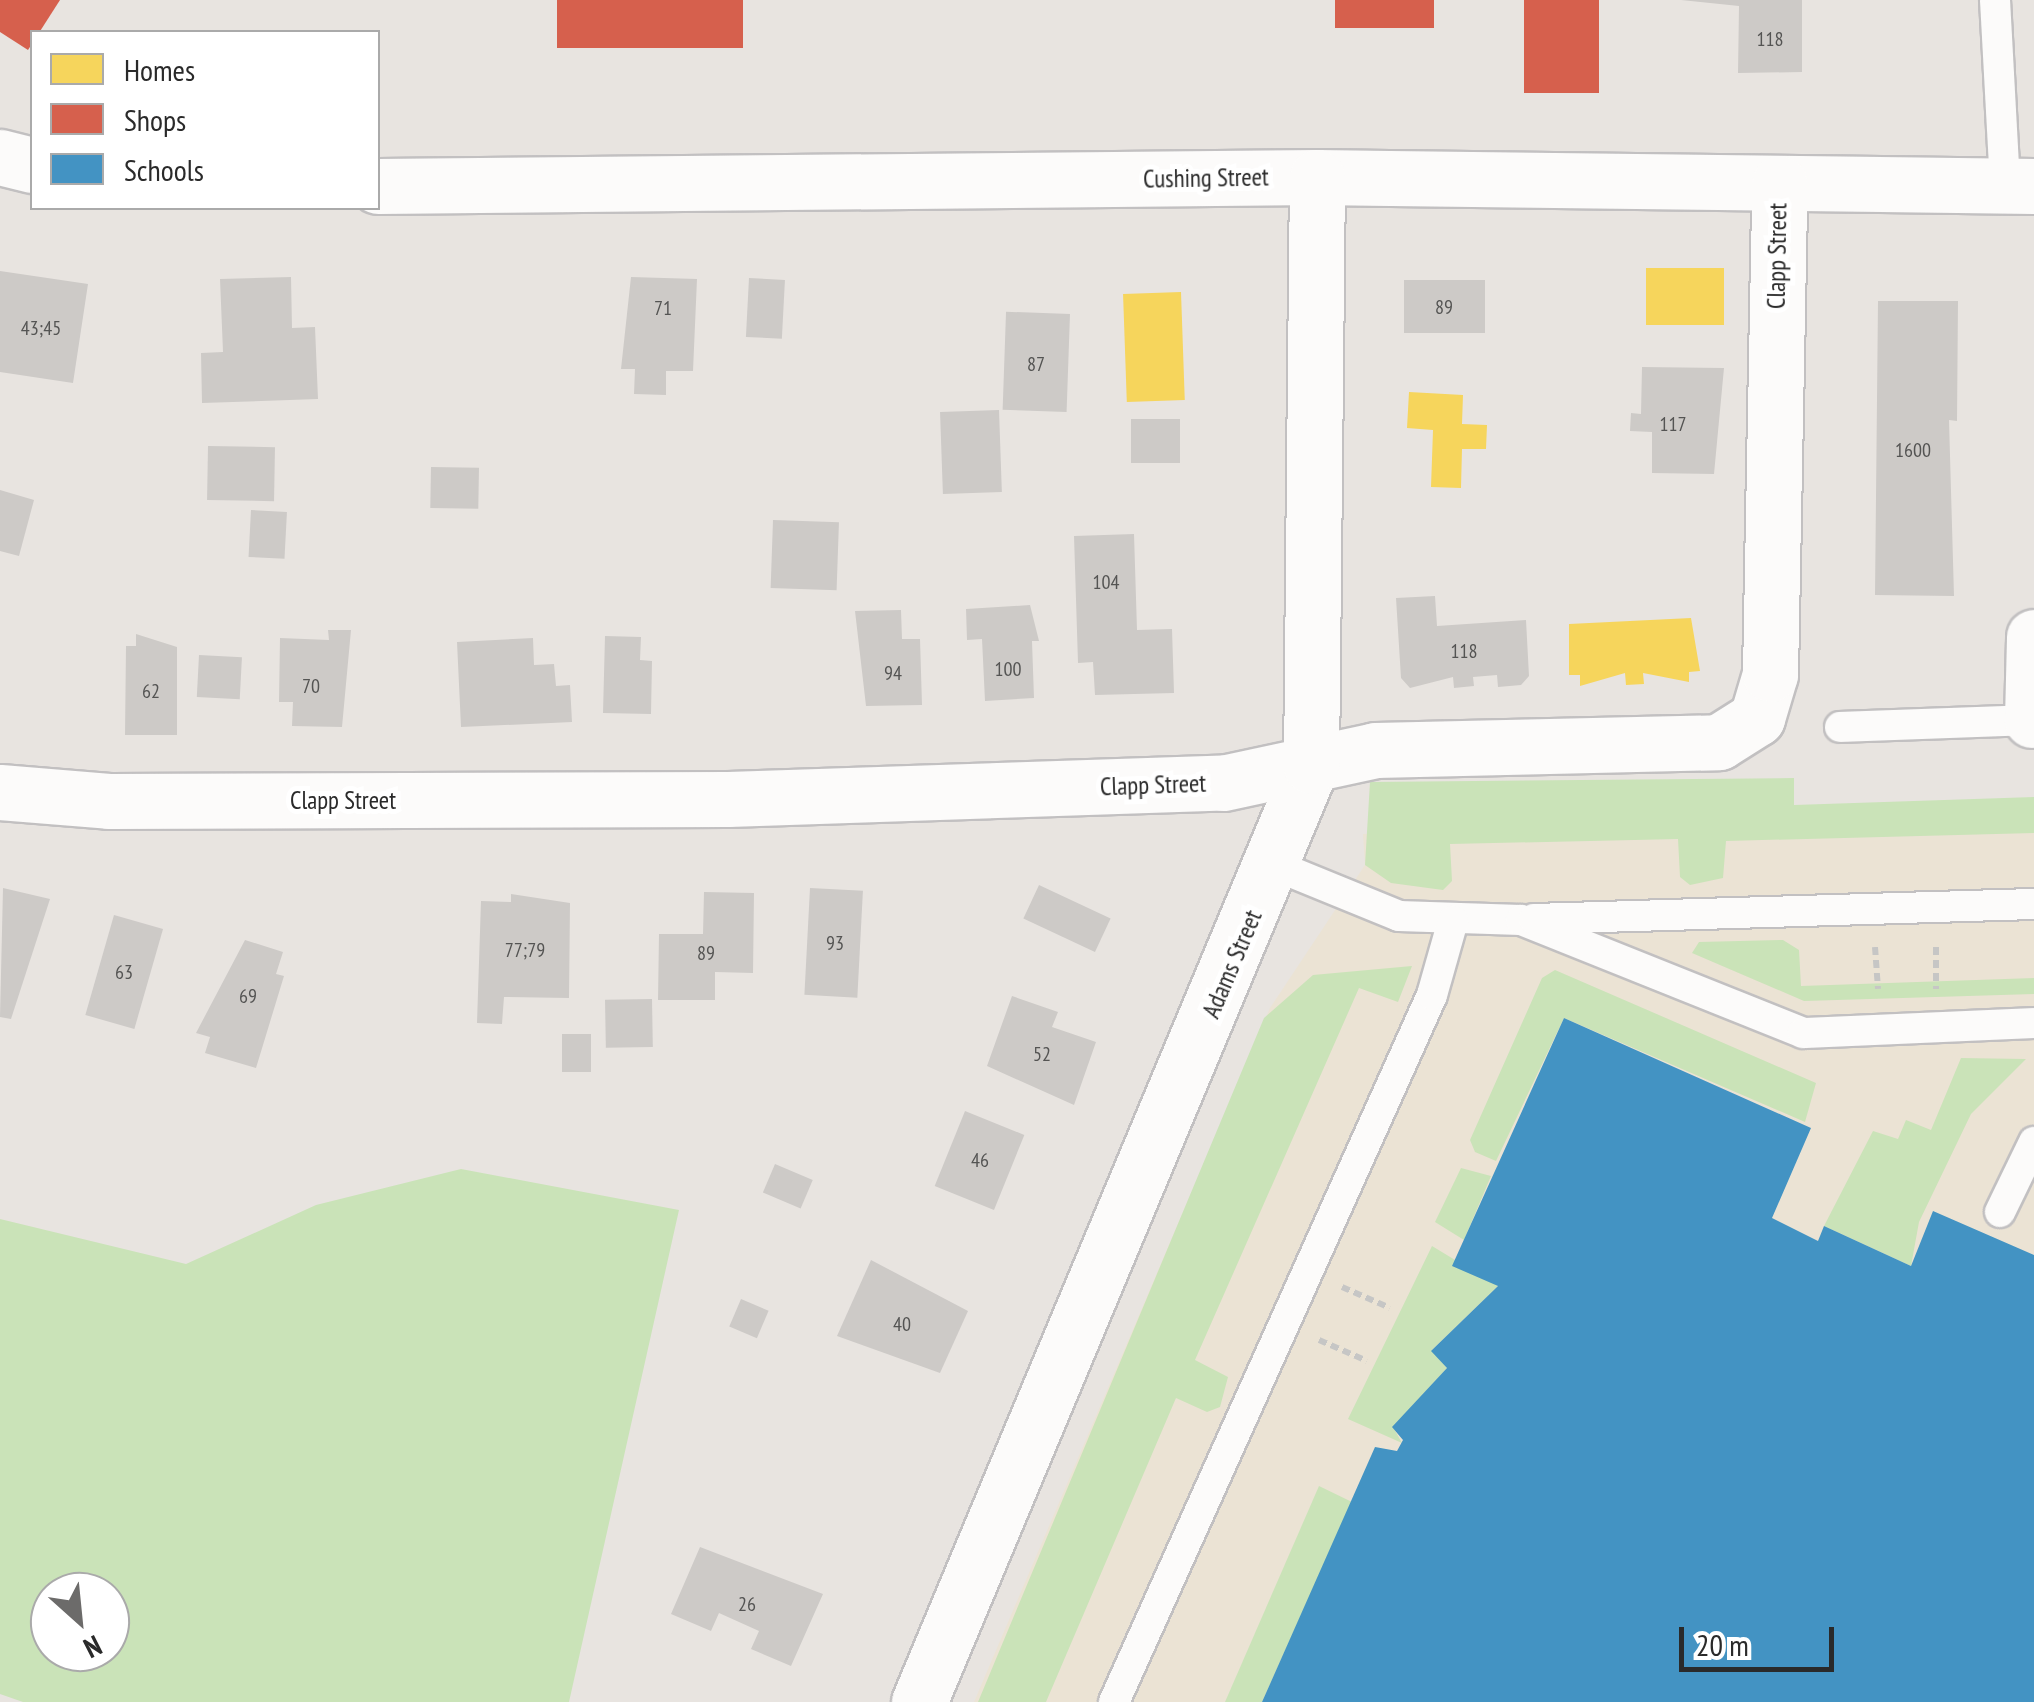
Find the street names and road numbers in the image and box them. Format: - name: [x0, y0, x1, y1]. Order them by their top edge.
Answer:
- street label: Cushing Street: [1143, 162, 1269, 194]
- street label: Clapp Street: [1761, 203, 1793, 309]
- street label: Clapp Street: [1099, 768, 1207, 802]
- street label: Clapp Street: [290, 785, 396, 815]
- street label: Adams Street: [1196, 905, 1268, 1023]

